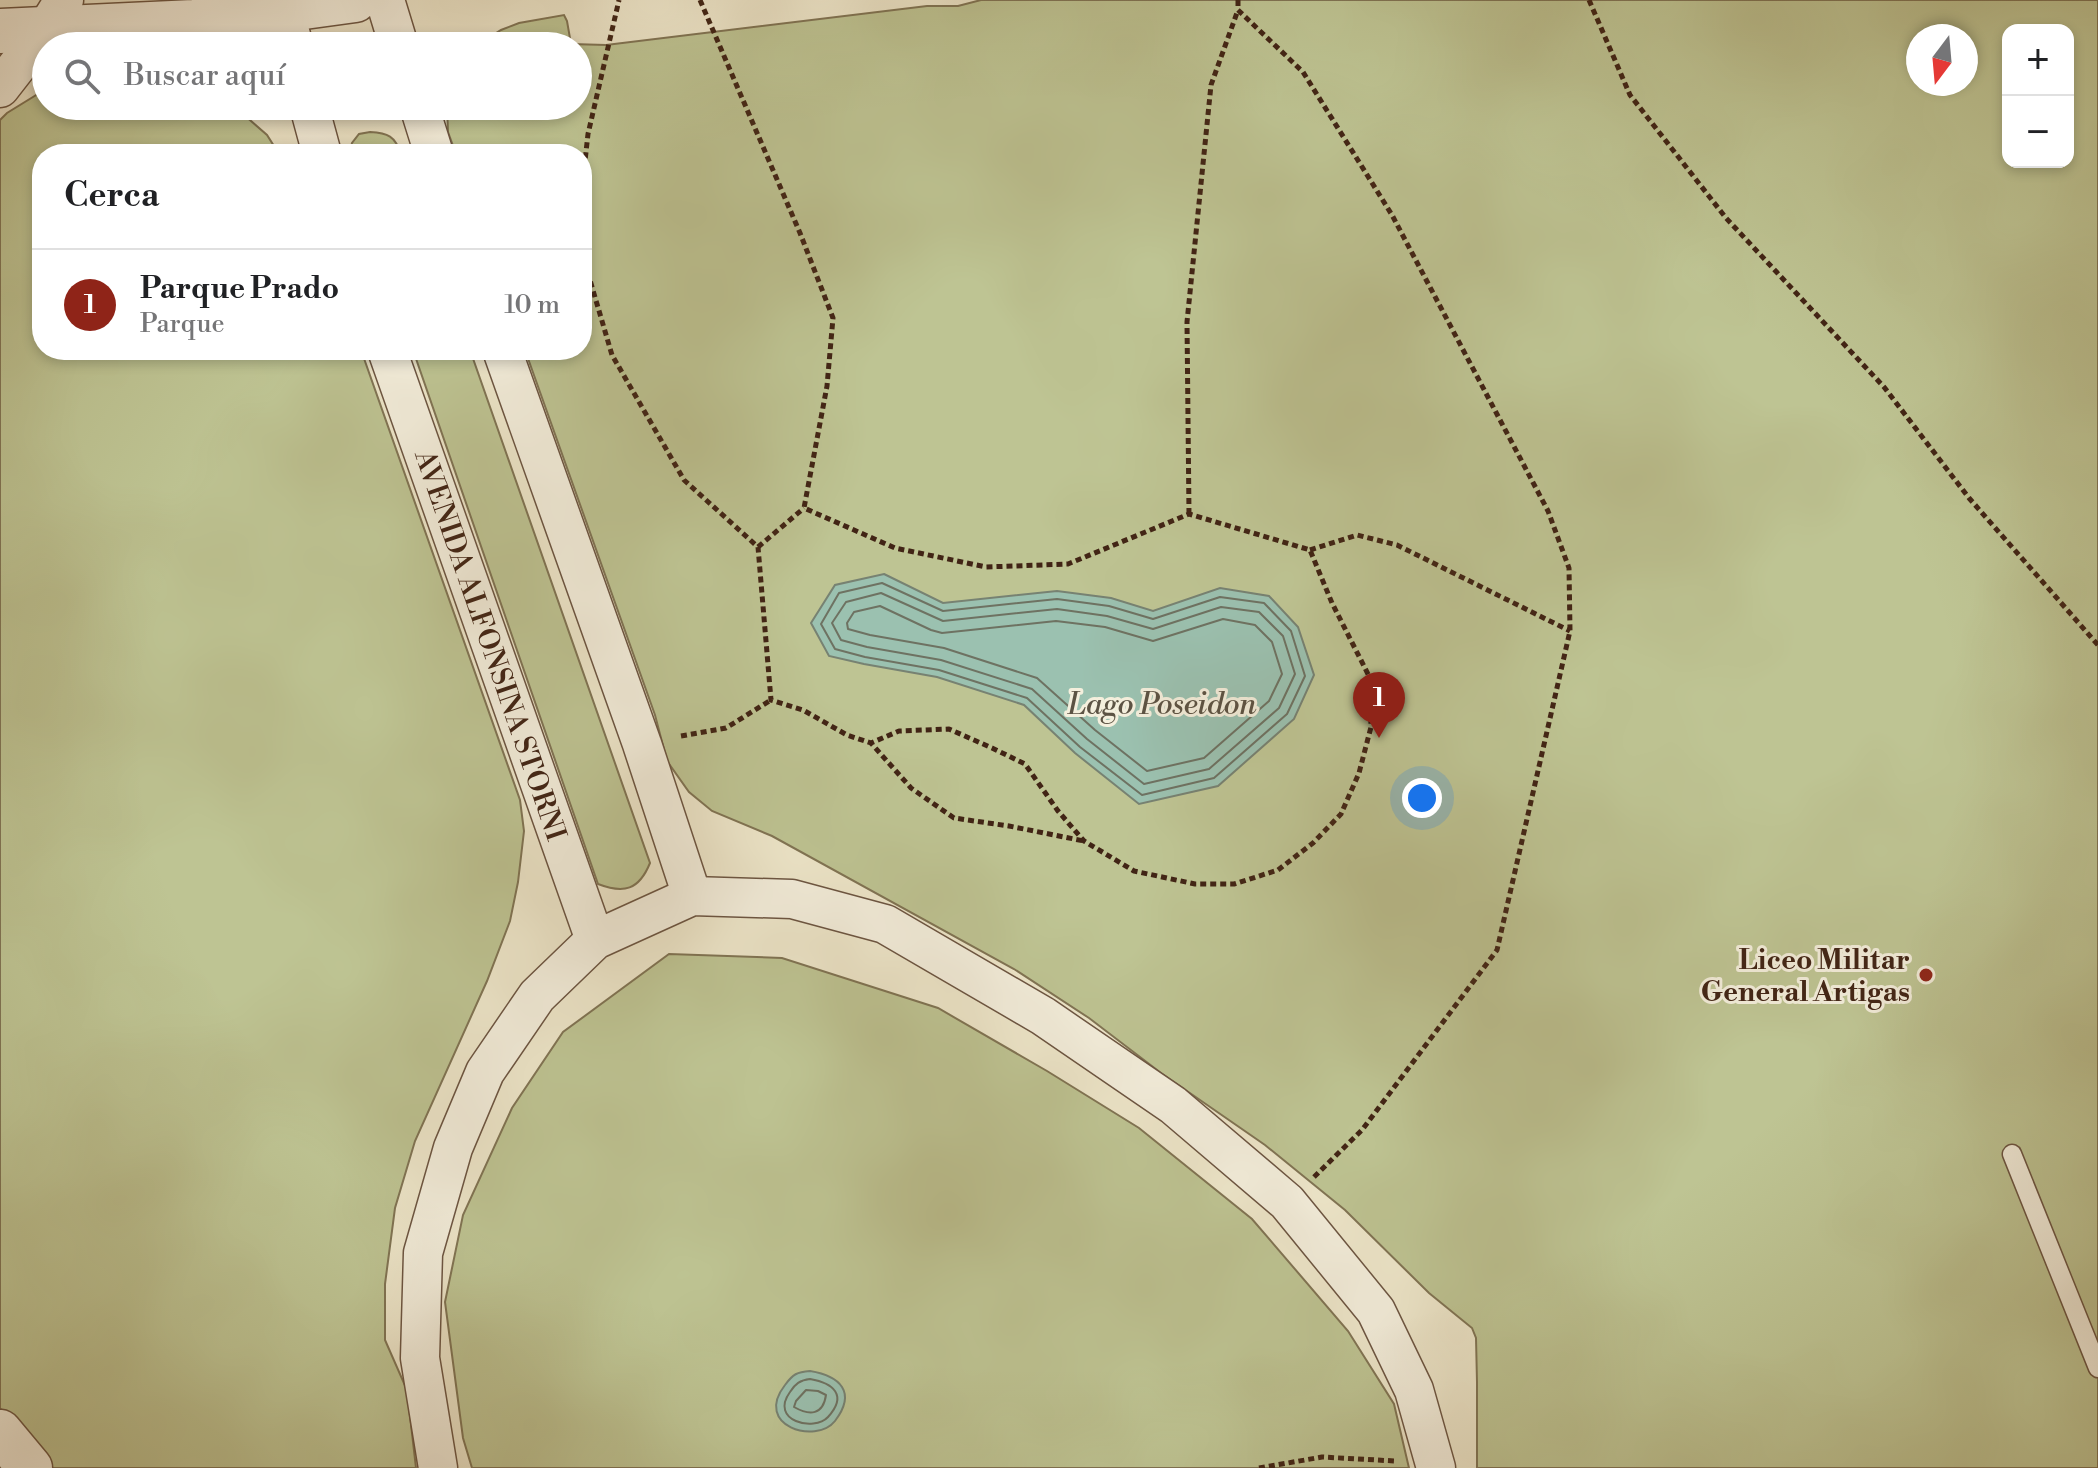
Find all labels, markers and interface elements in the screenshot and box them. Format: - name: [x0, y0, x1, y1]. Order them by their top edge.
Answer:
- north arrow: [1906, 24, 1978, 96]
- map controls: [2002, 24, 2074, 168]
- button: +: [2002, 24, 2074, 96]
- search box: [32, 32, 592, 120]
- icon: search: [60, 54, 104, 98]
- text: Buscar aquí: [124, 57, 286, 95]
- button: −: [2002, 96, 2074, 168]
- text: Cerca: [64, 175, 159, 217]
- text: Parque Prado: [140, 270, 339, 308]
- text: 1: [84, 289, 96, 321]
- text: 10 m: [504, 289, 560, 321]
- text: Parque: [140, 308, 225, 340]
- street label: AVENIDA ALFONSINA STORNI: [406, 445, 573, 846]
- pin: 1: [1353, 672, 1405, 738]
- water label: Lago Poseidon: [1067, 686, 1256, 724]
- your location: [1402, 778, 1442, 818]
- place label: Liceo Militar General Artigas: [1701, 943, 1910, 1010]
- marker: Liceo Militar General Artigas: [1917, 966, 1935, 984]

